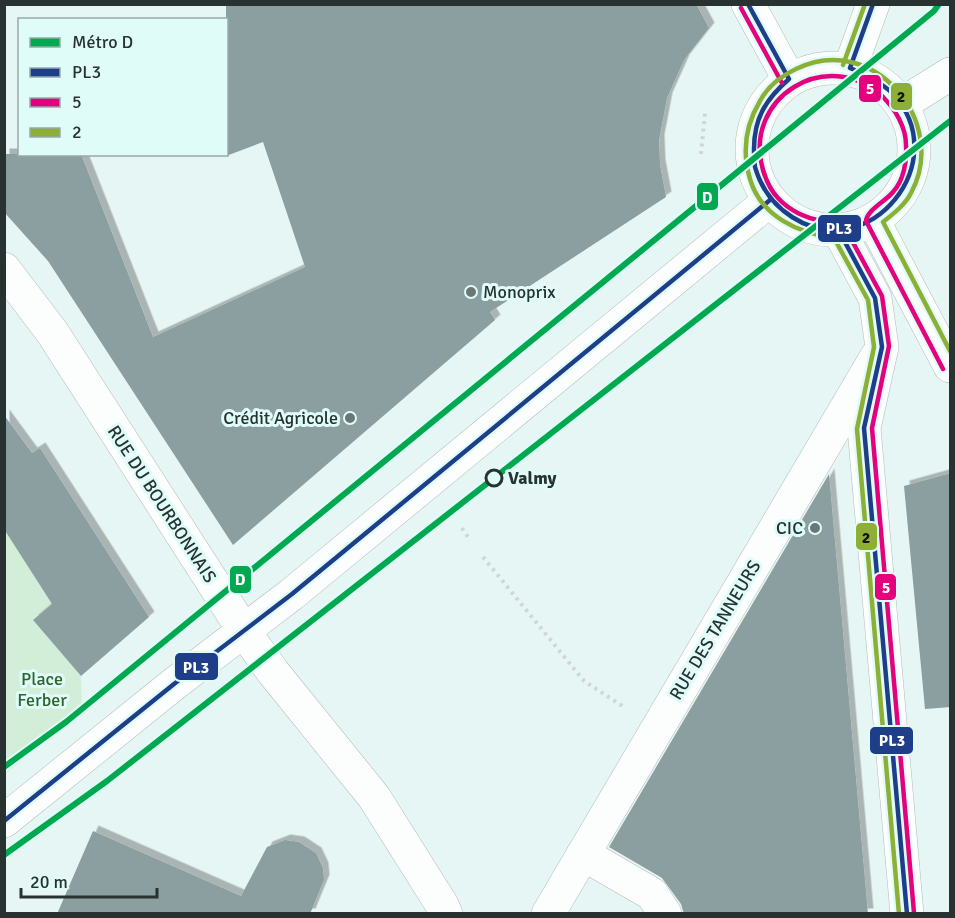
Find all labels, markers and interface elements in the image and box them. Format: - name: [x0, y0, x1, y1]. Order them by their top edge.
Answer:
- legend: [18, 18, 228, 156]
- text: Métro D: [72, 31, 133, 53]
- text: PL3: [72, 61, 101, 83]
- line badge: 5: [858, 74, 882, 103]
- text: 5: [866, 79, 874, 99]
- line badge: 2: [890, 82, 913, 111]
- text: 2: [897, 87, 905, 107]
- text: 5: [72, 91, 82, 113]
- text: 2: [72, 121, 82, 143]
- line badge: D: [696, 182, 719, 211]
- text: D: [702, 188, 713, 208]
- line badge: PL3: [817, 214, 862, 243]
- text: PL3: [826, 219, 852, 239]
- place label: Monoprix: [483, 281, 556, 303]
- marker: Monoprix: [464, 285, 478, 299]
- place label: Crédit Agricole: [223, 407, 338, 429]
- marker: Crédit Agricole: [343, 411, 357, 425]
- street label: RUE DU BOURBONNAIS: [103, 421, 221, 587]
- place label: Valmy: [508, 467, 557, 489]
- marker: Valmy: [485, 469, 503, 487]
- place label: CIC: [776, 517, 803, 539]
- marker: CIC: [808, 521, 822, 535]
- line badge: 2: [855, 522, 878, 551]
- text: 2: [862, 528, 870, 548]
- street label: RUE DES TANNEURS: [665, 556, 765, 704]
- line badge: D: [229, 565, 252, 594]
- text: D: [235, 570, 246, 590]
- line badge: 5: [874, 573, 897, 601]
- text: 5: [882, 578, 890, 598]
- line badge: PL3: [174, 652, 219, 681]
- text: PL3: [183, 658, 209, 678]
- park label: Place Ferber: [17, 668, 67, 711]
- line badge: PL3: [869, 726, 914, 755]
- text: PL3: [879, 731, 905, 751]
- scale bar: [21, 861, 158, 899]
- text: 20 m: [30, 871, 68, 893]

